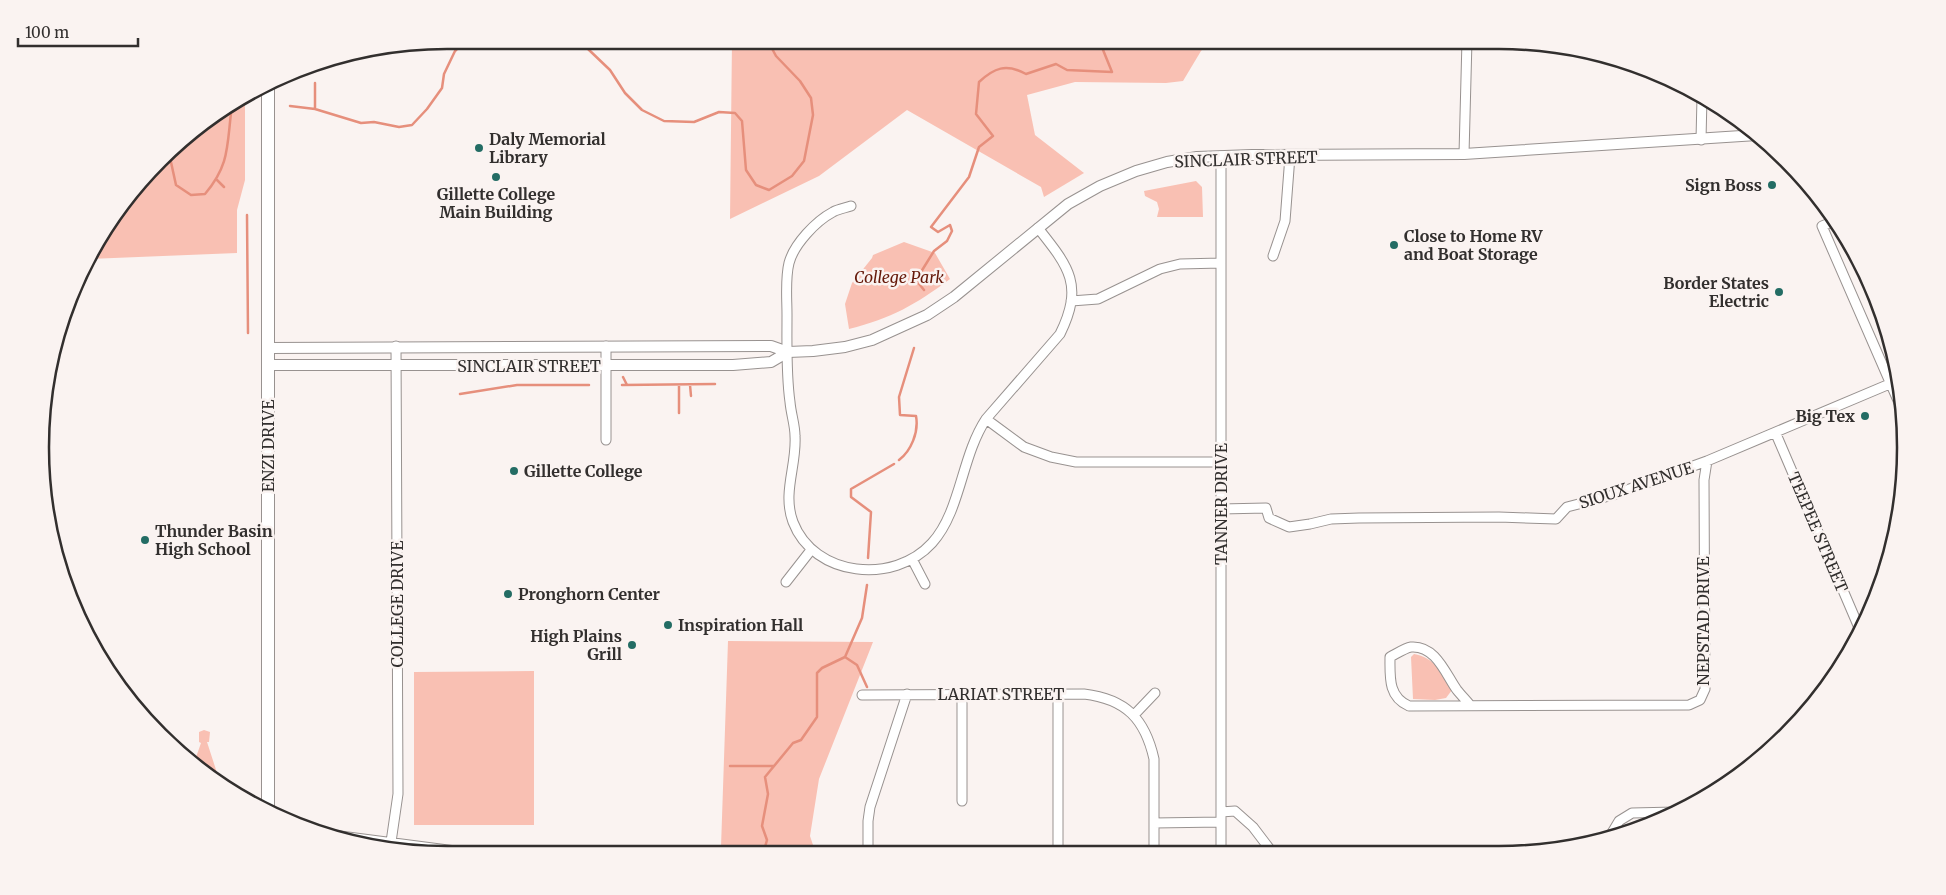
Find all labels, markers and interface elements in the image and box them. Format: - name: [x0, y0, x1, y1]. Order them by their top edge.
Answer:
- scale bar: [18, 15, 138, 47]
- text: 100 m: [25, 23, 69, 42]
- place label: Daly Memorial Library: [489, 129, 606, 167]
- marker: Daly Memorial Library: [473, 142, 485, 154]
- street label: SINCLAIR STREET: [1174, 146, 1318, 172]
- marker: Gillette College Main Building: [490, 171, 502, 183]
- place label: Sign Boss: [1685, 175, 1762, 195]
- marker: Sign Boss: [1766, 179, 1778, 191]
- place label: Gillette College Main Building: [437, 184, 556, 222]
- place label: Close to Home RV and Boat Storage: [1404, 226, 1544, 264]
- marker: Close to Home RV and Boat Storage: [1388, 239, 1400, 251]
- park label: College Park: [854, 267, 944, 287]
- place label: Border States Electric: [1663, 273, 1769, 311]
- marker: Border States Electric: [1773, 286, 1785, 298]
- street label: SINCLAIR STREET: [457, 356, 601, 376]
- street label: ENZI DRIVE: [258, 399, 278, 492]
- place label: Big Tex: [1795, 406, 1855, 426]
- marker: Big Tex: [1859, 410, 1871, 422]
- street label: TANNER DRIVE: [1211, 442, 1231, 565]
- street label: SIOUX AVENUE: [1576, 457, 1697, 513]
- place label: Gillette College: [524, 461, 643, 481]
- marker: Gillette College: [508, 465, 520, 477]
- street label: TEEPEE STREET: [1784, 469, 1852, 595]
- place label: Thunder Basin High School: [155, 521, 273, 559]
- marker: Thunder Basin High School: [139, 534, 151, 546]
- street label: COLLEGE DRIVE: [387, 540, 407, 667]
- street label: NEPSTAD DRIVE: [1693, 555, 1713, 686]
- place label: Pronghorn Center: [518, 584, 660, 604]
- marker: Pronghorn Center: [502, 588, 514, 600]
- place label: Inspiration Hall: [678, 615, 803, 635]
- marker: Inspiration Hall: [662, 619, 674, 631]
- place label: High Plains Grill: [530, 626, 622, 664]
- marker: High Plains Grill: [626, 639, 638, 651]
- street label: LARIAT STREET: [938, 684, 1064, 704]

